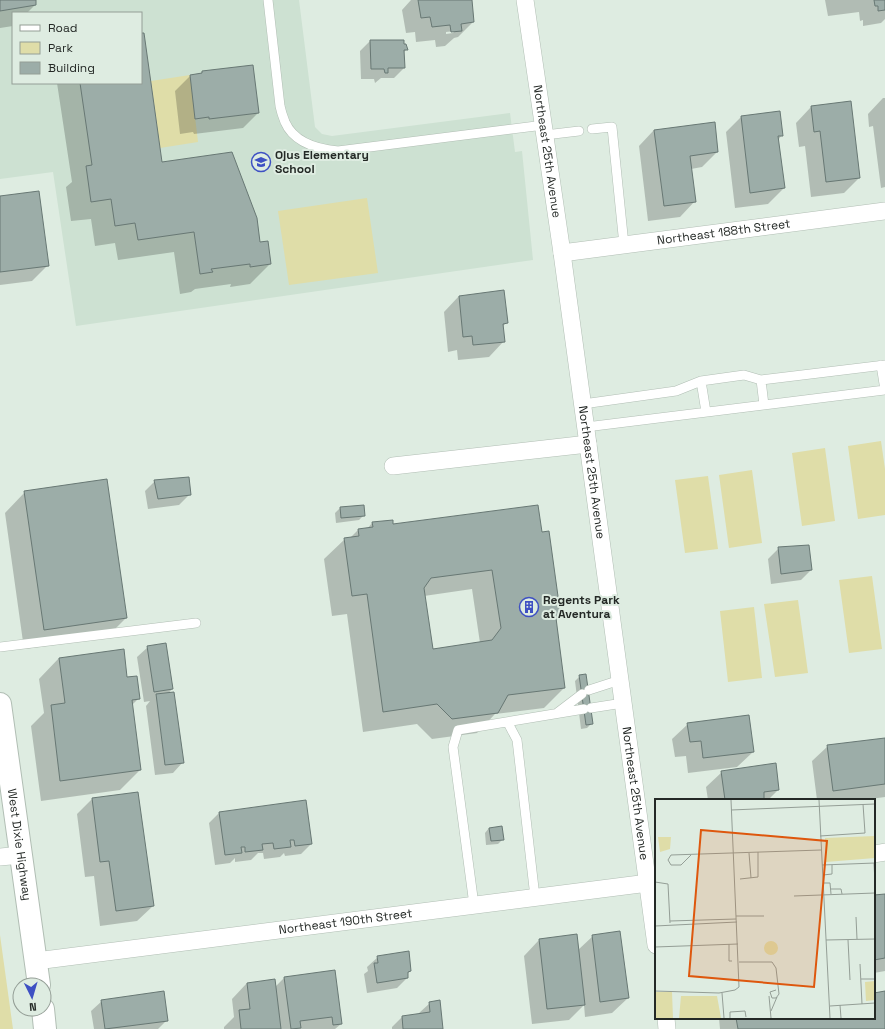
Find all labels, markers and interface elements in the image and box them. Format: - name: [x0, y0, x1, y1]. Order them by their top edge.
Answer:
- legend: [12, 12, 142, 84]
- text: Road: [48, 20, 77, 36]
- text: Park: [48, 40, 73, 56]
- text: Building: [48, 60, 95, 76]
- street label: Northeast 25th Avenue: [530, 84, 565, 219]
- place label: Ojus Elementary School: [275, 147, 369, 177]
- school or university icon: Ojus Elementary School: [250, 151, 272, 173]
- street label: Northeast 188th Street: [656, 215, 791, 249]
- street label: Northeast 25th Avenue: [575, 405, 609, 540]
- place label: Regents Park at Aventura: [543, 592, 620, 622]
- building icon: Regents Park at Aventura: [518, 596, 540, 618]
- street label: Northeast 25th Avenue: [618, 726, 652, 861]
- street label: West Dixie Highway: [4, 788, 35, 902]
- inset map: [655, 799, 875, 1019]
- street label: Northeast 190th Street: [278, 905, 413, 938]
- north arrow: [12, 977, 52, 1017]
- text: N: [29, 1000, 37, 1014]

